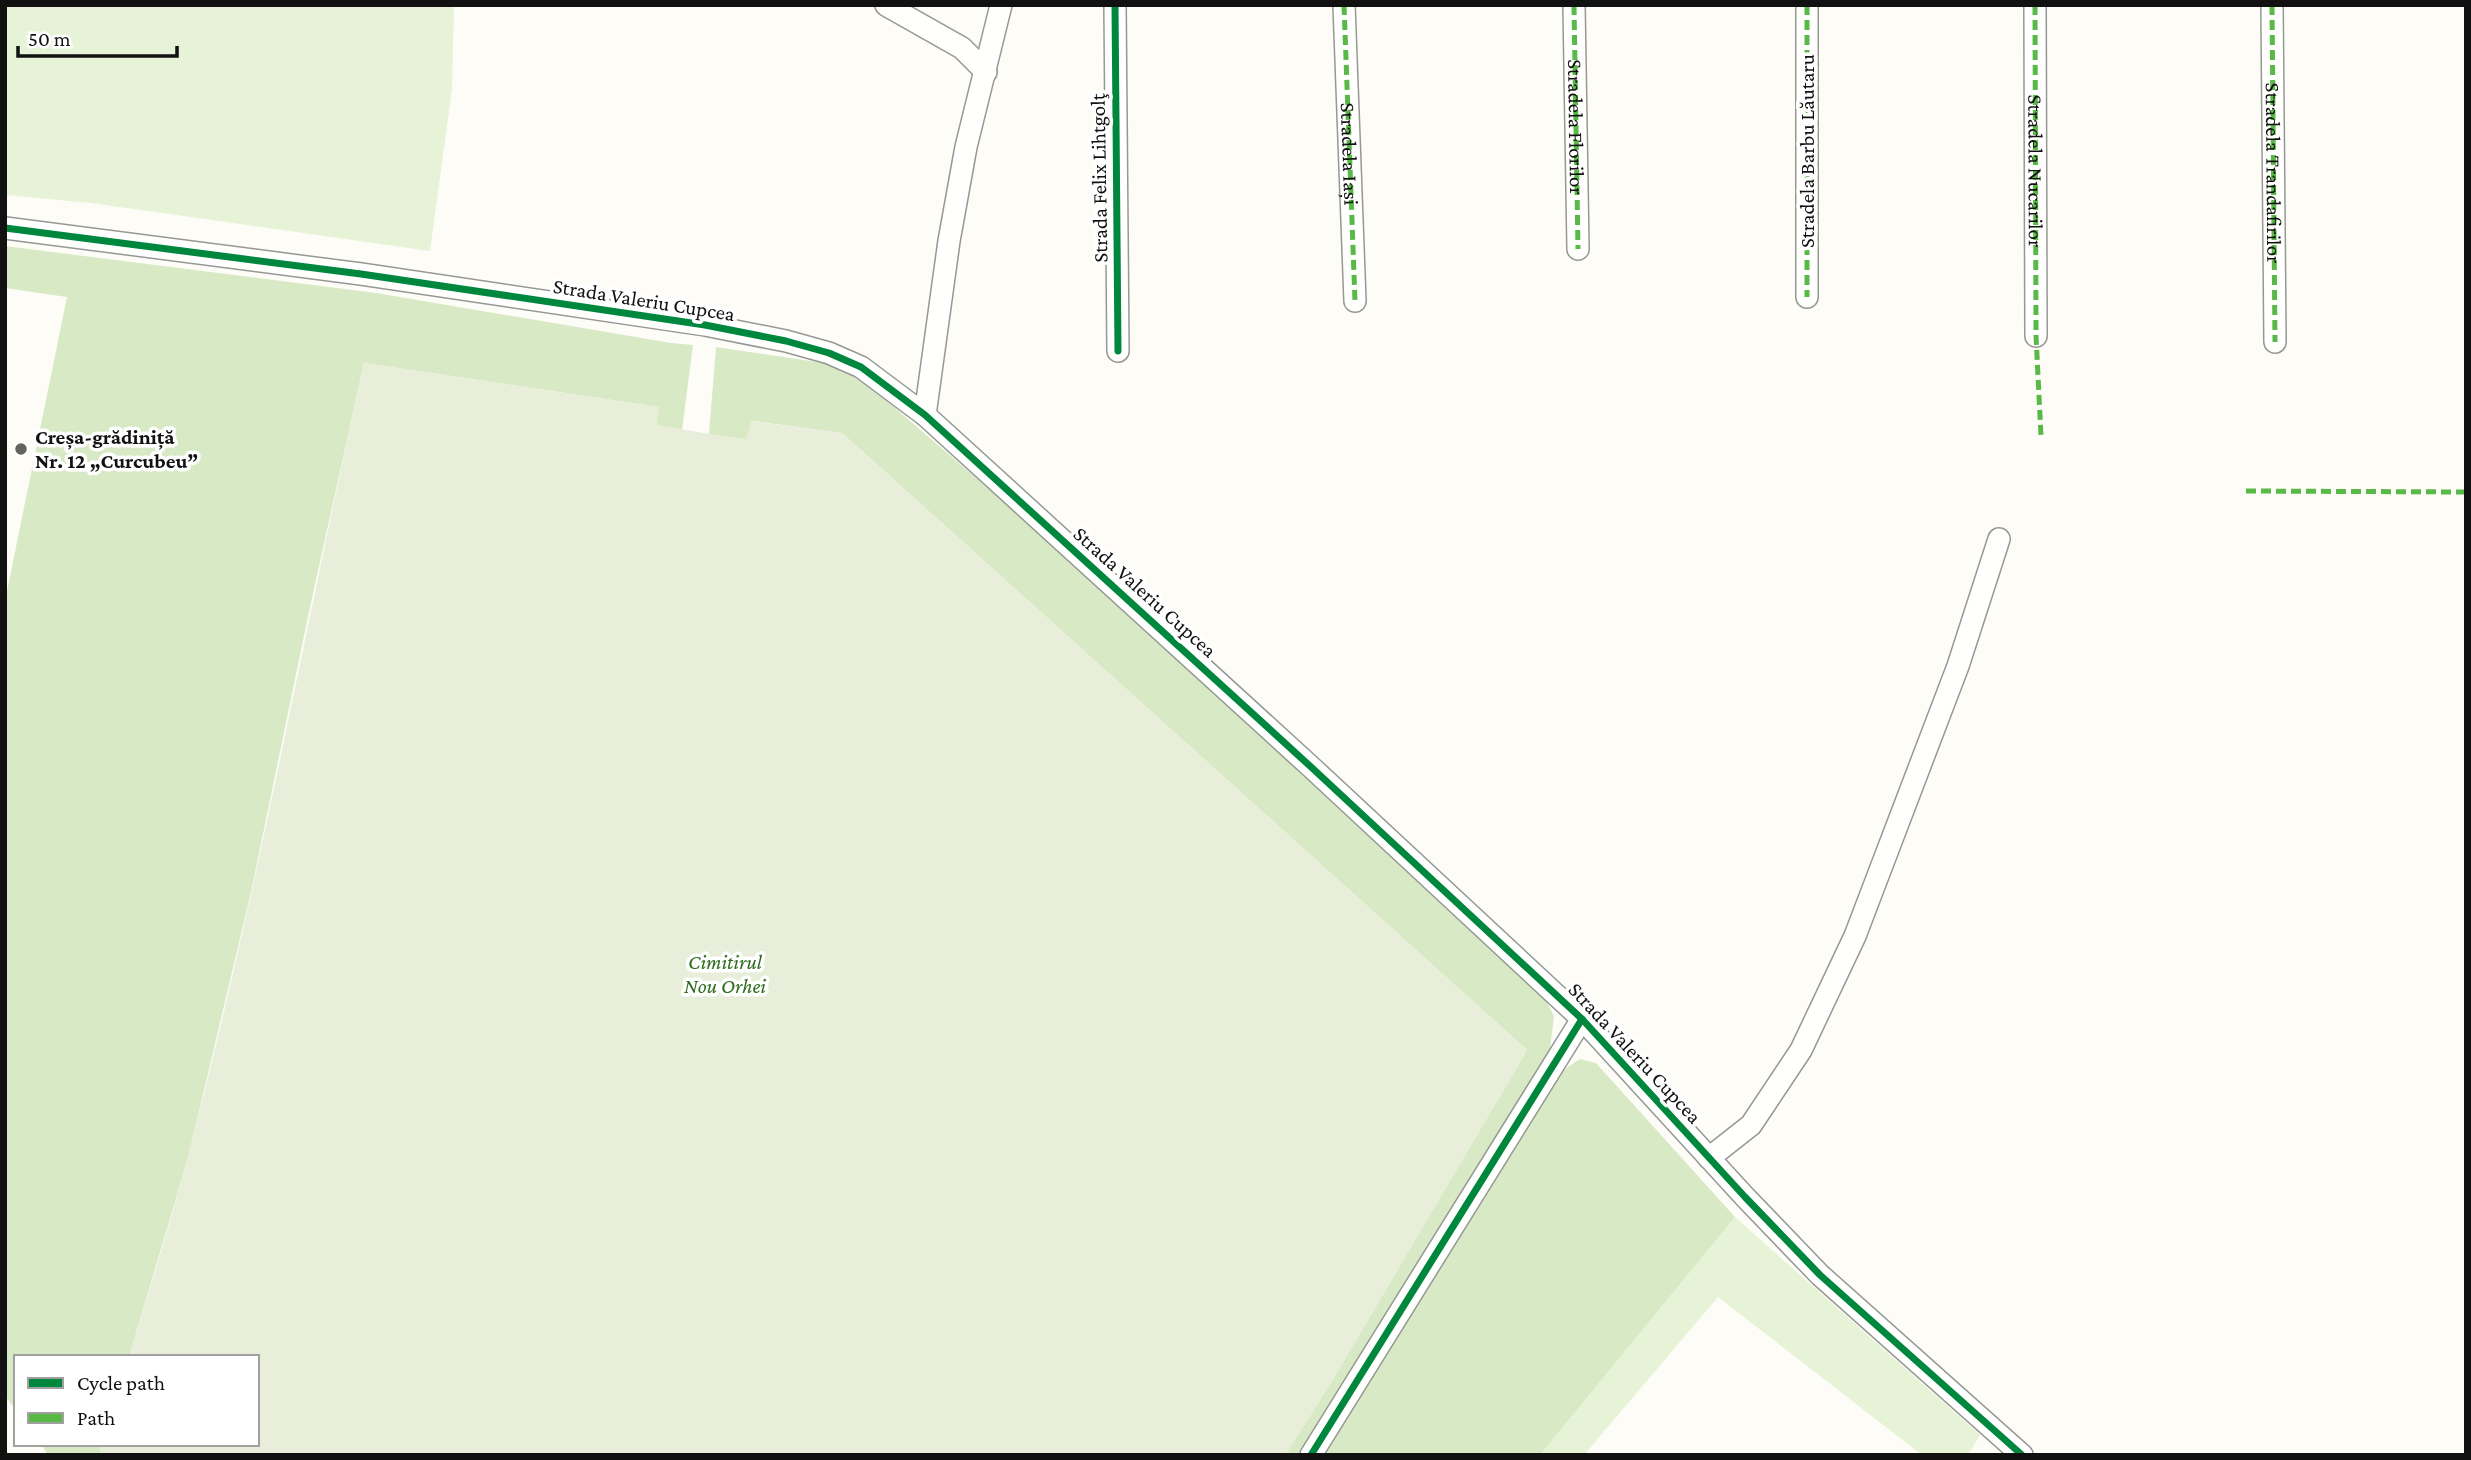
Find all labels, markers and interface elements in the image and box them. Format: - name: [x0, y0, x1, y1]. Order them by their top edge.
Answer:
- scale bar: [18, 14, 177, 58]
- text: 50 m: [28, 27, 71, 51]
- street label: Stradela Barbu Lăutaru: [1795, 54, 1819, 248]
- street label: Stradela Florilor: [1563, 59, 1589, 196]
- street label: Stradela Trandafirilor: [2261, 82, 2286, 264]
- street label: Strada Felix Lihtgolţ: [1086, 92, 1112, 263]
- street label: Stradela Nucarilor: [2023, 95, 2048, 248]
- street label: Stradela Iași: [1336, 102, 1363, 206]
- street label: Strada Valeriu Cupcea: [551, 274, 737, 326]
- place label: Creșa-grădiniță Nr. 12 „Curcubeu”: [35, 425, 198, 473]
- marker: Creșa-grădiniță Nr. 12 „Curcubeu”: [13, 441, 29, 457]
- street label: Strada Valeriu Cupcea: [1069, 522, 1222, 663]
- park label: Cimitirul Nou Orhei: [684, 950, 766, 998]
- street label: Strada Valeriu Cupcea: [1564, 978, 1707, 1129]
- legend: [14, 1355, 259, 1446]
- text: Cycle path: [77, 1371, 165, 1395]
- text: Path: [77, 1406, 115, 1430]

